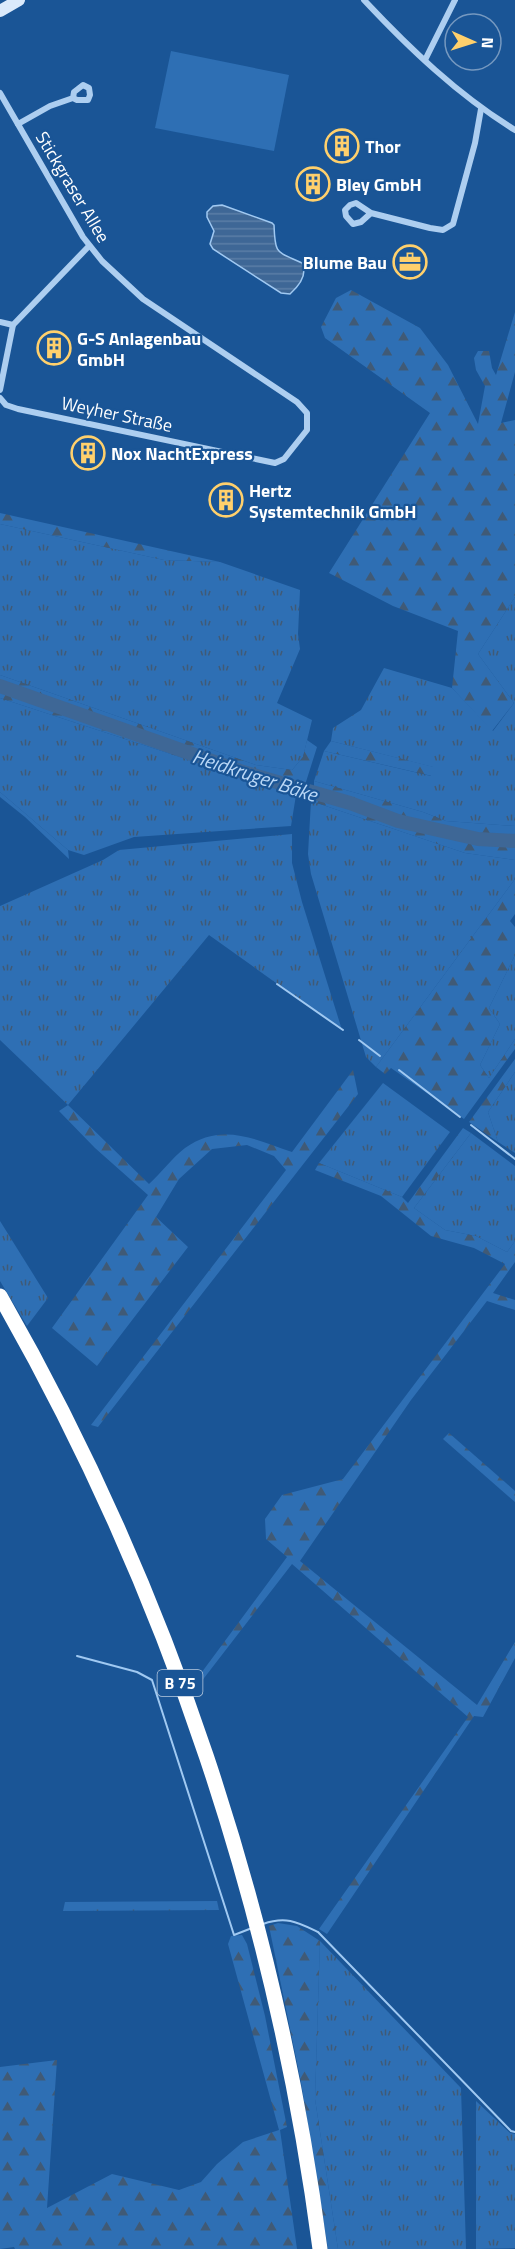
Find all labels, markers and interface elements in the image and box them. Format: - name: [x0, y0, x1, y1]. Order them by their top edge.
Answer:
- north arrow: [443, 12, 503, 72]
- text: N: [476, 37, 500, 49]
- street label: Stickgraser Allee: [29, 126, 117, 248]
- building icon: Thor: [324, 128, 360, 164]
- place label: Thor: [365, 133, 401, 160]
- building icon: Bley GmbH: [295, 166, 331, 202]
- place label: Bley GmbH: [336, 171, 422, 198]
- office icon: Blume Bau: [392, 244, 428, 280]
- place label: Blume Bau: [303, 249, 387, 276]
- place label: G-S Anlagenbau GmbH: [77, 325, 201, 373]
- building icon: G-S Anlagenbau GmbH: [36, 330, 72, 366]
- street label: Weyher Straße: [59, 389, 175, 439]
- building icon: Nox NachtExpress: [70, 435, 106, 471]
- place label: Nox NachtExpress: [111, 440, 253, 467]
- place label: Hertz Systemtechnik GmbH: [249, 477, 416, 525]
- building icon: Hertz Systemtechnik GmbH: [208, 482, 244, 518]
- water label: Heidkruger Bäke: [189, 740, 323, 810]
- road number: B 75: [158, 1670, 202, 1696]

